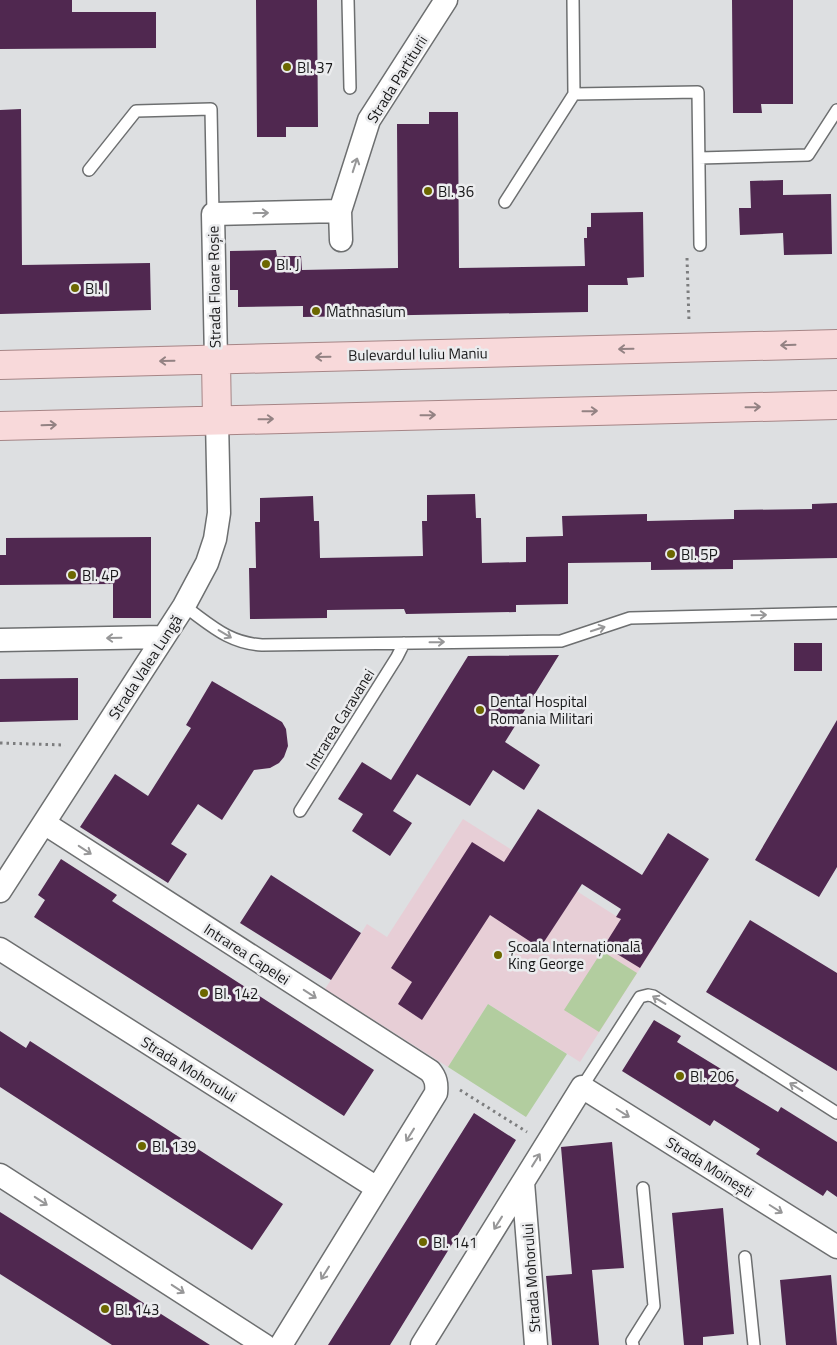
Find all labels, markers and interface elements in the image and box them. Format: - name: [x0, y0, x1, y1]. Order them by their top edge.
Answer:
- street label: Strada Partiturii: [361, 31, 433, 127]
- place label: Bl. 37: [297, 56, 333, 79]
- marker: Bl. 37: [281, 61, 293, 73]
- one-way arrow: [351, 157, 360, 173]
- place label: Bl. 36: [438, 180, 474, 203]
- marker: Bl. 36: [422, 185, 434, 197]
- one-way arrow: [253, 208, 269, 218]
- street label: Strada Floare Roșie: [201, 226, 227, 348]
- place label: Bl. J: [276, 253, 300, 276]
- marker: Bl. J: [260, 258, 272, 270]
- place label: Bl. I: [85, 277, 108, 300]
- marker: Bl. I: [69, 282, 81, 294]
- place label: Mathnasium: [326, 300, 406, 323]
- marker: Mathnasium: [310, 305, 322, 317]
- one-way arrow: [781, 340, 797, 350]
- street label: Bulevardul Iuliu Maniu: [348, 341, 488, 367]
- one-way arrow: [618, 344, 634, 354]
- one-way arrow: [316, 352, 332, 362]
- one-way arrow: [159, 356, 176, 366]
- one-way arrow: [744, 402, 761, 412]
- one-way arrow: [582, 406, 598, 416]
- one-way arrow: [420, 410, 436, 420]
- one-way arrow: [257, 414, 273, 424]
- one-way arrow: [40, 420, 56, 430]
- place label: Bl. 5P: [681, 543, 718, 566]
- marker: Bl. 5P: [665, 548, 677, 560]
- place label: Bl. 4P: [82, 564, 119, 587]
- marker: Bl. 4P: [66, 569, 78, 581]
- street label: Strada Valea Lungă: [102, 610, 188, 724]
- one-way arrow: [750, 610, 766, 620]
- one-way arrow: [590, 624, 605, 633]
- one-way arrow: [217, 629, 231, 639]
- one-way arrow: [107, 633, 123, 643]
- one-way arrow: [429, 638, 445, 647]
- street label: Intrarea Caravanei: [300, 664, 380, 774]
- place label: Dental Hospital Romania Militari: [490, 690, 593, 730]
- marker: Dental Hospital Romania Militari: [474, 704, 486, 716]
- one-way arrow: [77, 845, 91, 855]
- street label: Intrarea Capelei: [199, 918, 295, 990]
- place label: Școala Internațională King George: [508, 935, 641, 975]
- marker: Școala Internațională King George: [492, 949, 504, 961]
- place label: Bl. 142: [214, 982, 258, 1005]
- marker: Bl. 142: [198, 987, 210, 999]
- one-way arrow: [303, 989, 317, 999]
- one-way arrow: [652, 995, 666, 1005]
- street label: Strada Mohorului: [137, 1030, 241, 1108]
- place label: Bl. 206: [690, 1065, 734, 1088]
- marker: Bl. 206: [674, 1070, 686, 1082]
- one-way arrow: [789, 1082, 803, 1092]
- one-way arrow: [616, 1108, 630, 1118]
- one-way arrow: [405, 1127, 415, 1141]
- street label: Strada Moinești: [662, 1131, 758, 1203]
- place label: Bl. 139: [152, 1135, 196, 1158]
- marker: Bl. 139: [136, 1140, 148, 1152]
- one-way arrow: [532, 1154, 542, 1168]
- one-way arrow: [34, 1196, 48, 1207]
- one-way arrow: [768, 1204, 782, 1214]
- one-way arrow: [492, 1216, 502, 1230]
- street label: Strada Mohorului: [516, 1223, 546, 1333]
- place label: Bl. 141: [433, 1231, 477, 1254]
- marker: Bl. 141: [417, 1236, 429, 1248]
- one-way arrow: [320, 1266, 330, 1280]
- one-way arrow: [170, 1285, 184, 1295]
- place label: Bl. 143: [115, 1298, 159, 1321]
- marker: Bl. 143: [99, 1303, 111, 1315]

